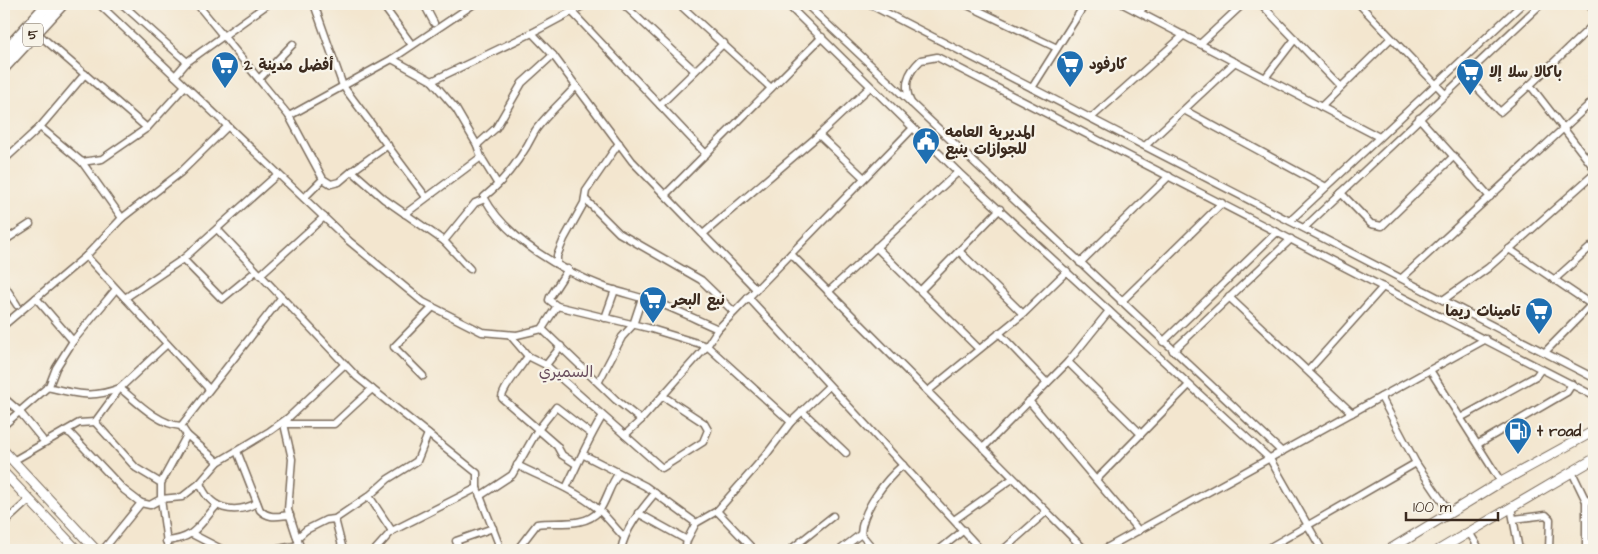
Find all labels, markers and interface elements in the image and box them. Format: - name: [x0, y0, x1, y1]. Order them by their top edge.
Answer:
- road number: 5: [23, 24, 43, 46]
- supermarket icon: كارفود: [1055, 49, 1085, 88]
- supermarket icon: 2 أفضل مدينة: [210, 50, 240, 89]
- place label: كارفود: [1089, 54, 1127, 75]
- place label: 2 أفضل مدينة: [243, 55, 334, 76]
- supermarket icon: باكالا سلا إلا: [1455, 57, 1485, 96]
- place label: باكالا سلا إلا: [1489, 62, 1562, 83]
- place label: المديرية العامه للجوازات ينبع: [945, 122, 1035, 160]
- public building icon: المديرية العامه للجوازات ينبع: [911, 126, 941, 165]
- supermarket icon: نبع البحر: [638, 285, 668, 324]
- place label: نبع البحر: [670, 290, 725, 311]
- supermarket icon: تاميناث ريما: [1524, 296, 1554, 335]
- place label: تاميناث ريما: [1446, 301, 1521, 322]
- district label: السميري: [539, 361, 593, 383]
- fuel station icon: t road: [1503, 416, 1533, 455]
- place label: t road: [1536, 421, 1581, 442]
- scale bar: [1406, 489, 1498, 521]
- text: 100 m: [1413, 497, 1452, 518]

